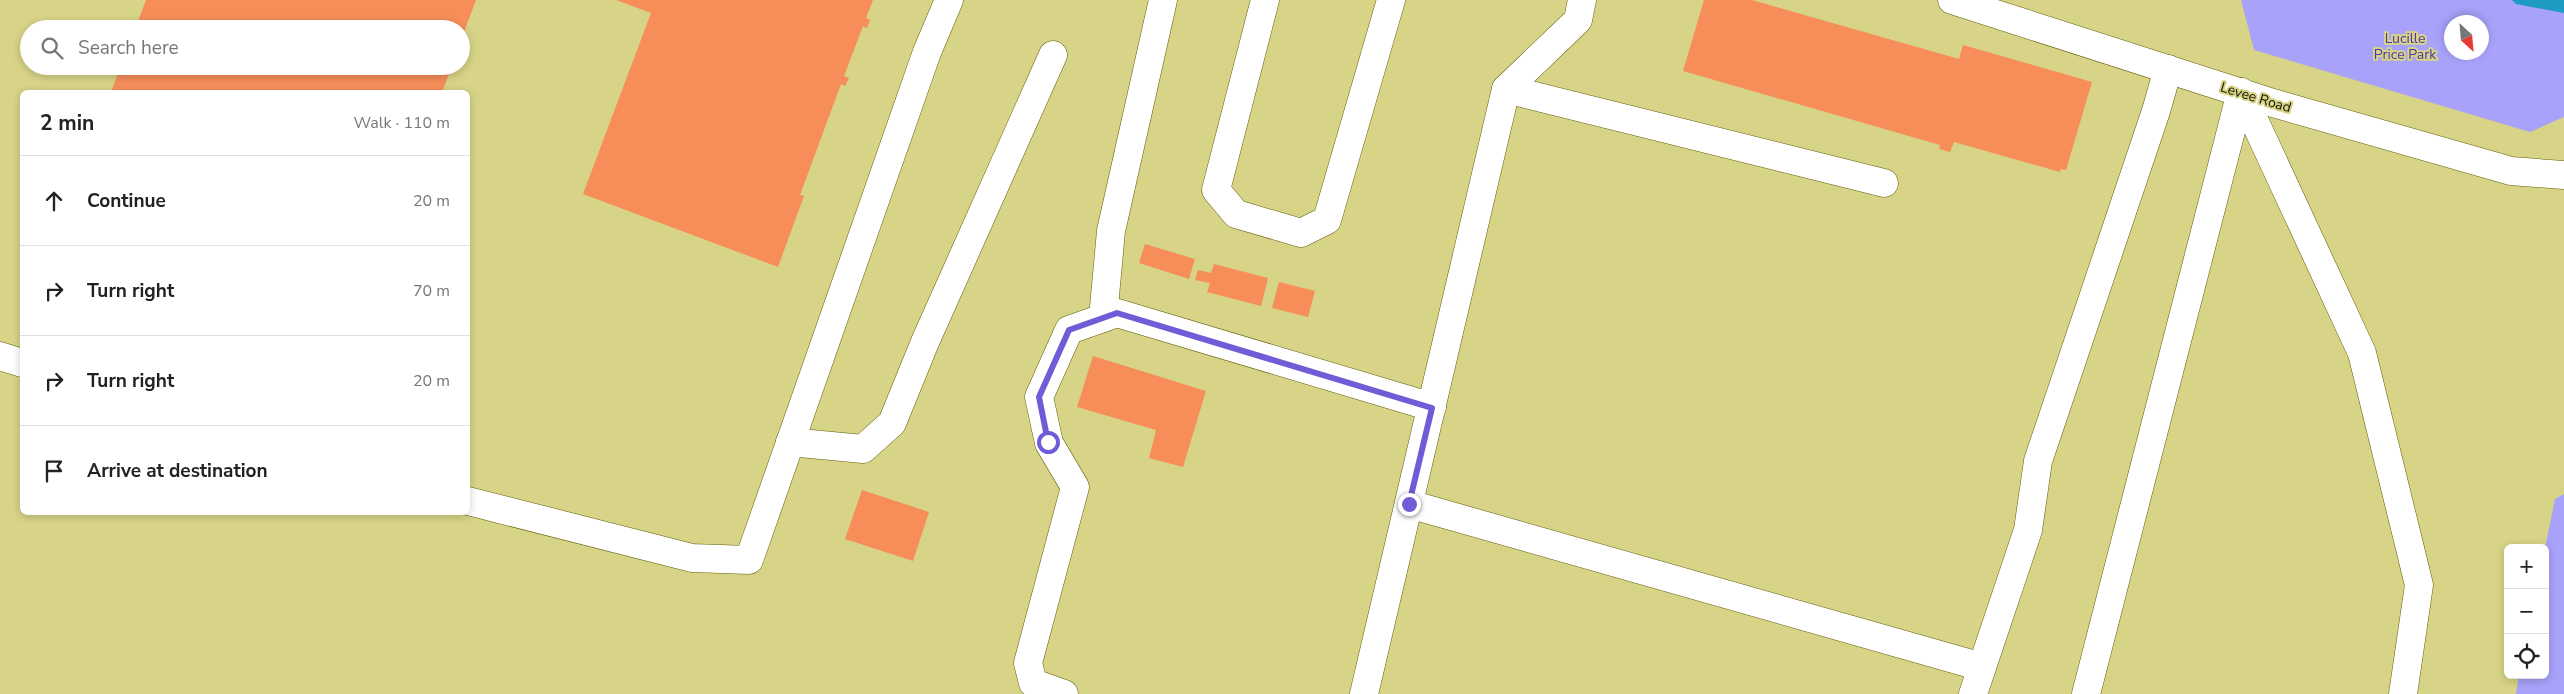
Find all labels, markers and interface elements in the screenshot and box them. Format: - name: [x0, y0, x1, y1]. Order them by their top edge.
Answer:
- north arrow: [2444, 15, 2489, 60]
- search box: [20, 20, 470, 75]
- park label: Lucille Price Park: [2374, 29, 2437, 64]
- icon: search: [38, 34, 66, 62]
- text: Search here: [78, 35, 179, 61]
- street label: Levee Road: [2218, 78, 2294, 117]
- text: 2 min: [40, 109, 94, 137]
- text: Walk · 110 m: [354, 112, 450, 134]
- icon: ahead: [40, 187, 68, 215]
- text: Continue: [87, 188, 166, 214]
- text: 20 m: [413, 190, 450, 212]
- icon: right: [40, 277, 68, 305]
- text: Turn right: [87, 278, 174, 304]
- text: 70 m: [413, 280, 450, 302]
- icon: right: [40, 367, 68, 395]
- text: Turn right: [87, 368, 174, 394]
- text: 20 m: [413, 370, 450, 392]
- route start: [1037, 431, 1060, 454]
- icon: arrive: [40, 457, 68, 485]
- text: Arrive at destination: [87, 458, 268, 484]
- route end: [1398, 493, 1421, 516]
- map controls: [2504, 544, 2549, 679]
- button: +: [2504, 544, 2549, 589]
- button: −: [2504, 589, 2549, 634]
- button: locate: [2504, 634, 2549, 679]

